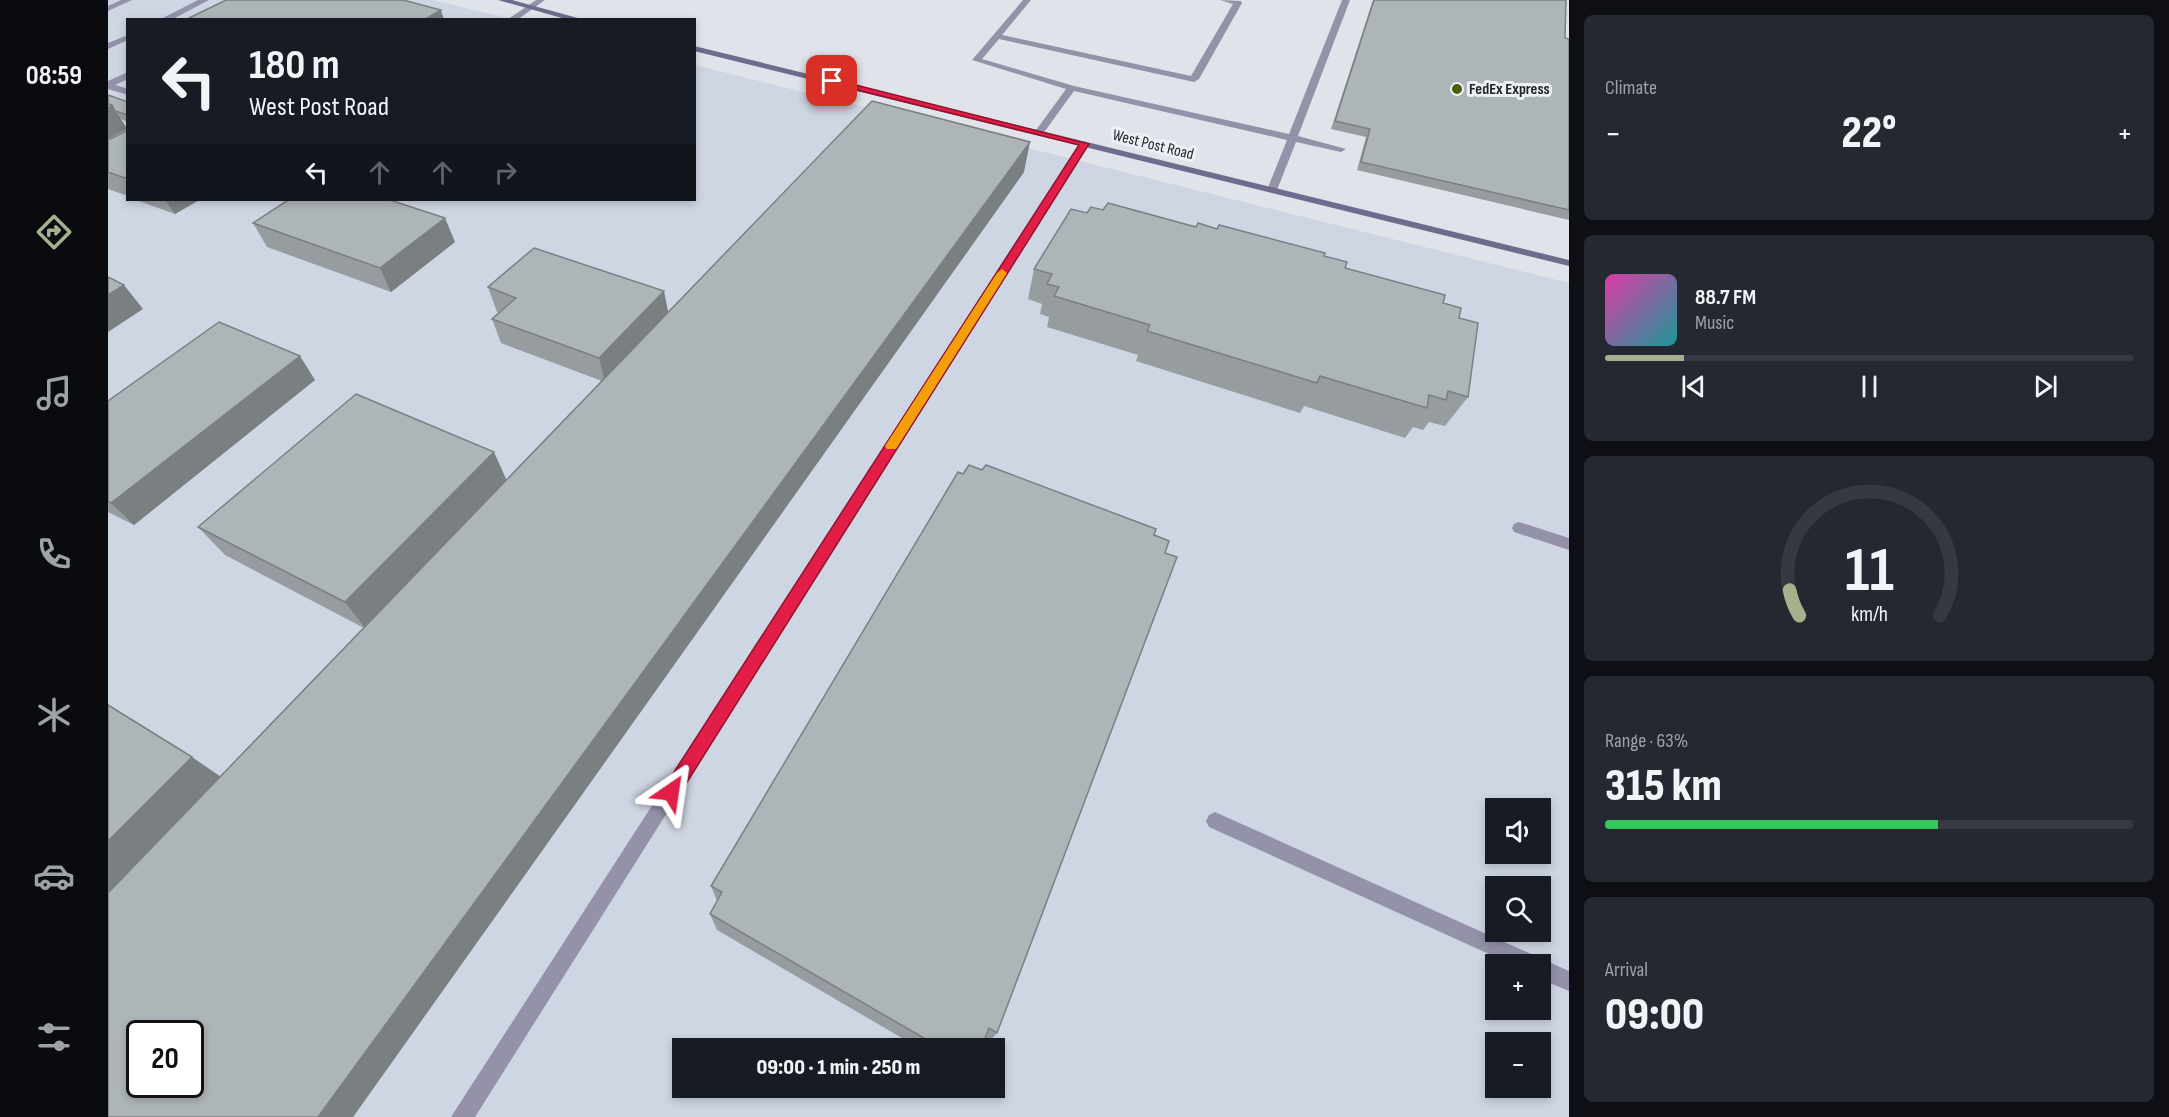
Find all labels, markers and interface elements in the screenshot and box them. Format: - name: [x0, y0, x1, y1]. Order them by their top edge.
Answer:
- text: 180 m: [249, 40, 340, 91]
- icon: left: [150, 42, 228, 120]
- pin: [806, 55, 857, 106]
- text: 08:59: [26, 60, 82, 92]
- icon: arrive: [815, 64, 848, 97]
- text: Climate: [1605, 76, 1657, 100]
- place label: FedEx Express: [1469, 80, 1550, 99]
- marker: FedEx Express: [1450, 82, 1464, 96]
- text: West Post Road: [249, 91, 389, 123]
- text: 22°: [1841, 106, 1897, 161]
- text: −: [1605, 114, 1621, 154]
- text: +: [2117, 114, 2133, 154]
- street label: West Post Road: [1110, 126, 1196, 164]
- icon: left: [300, 156, 333, 189]
- icon: ahead: [363, 156, 396, 189]
- icon: ahead: [426, 156, 459, 189]
- icon: right: [489, 156, 522, 189]
- icon: directions: [33, 211, 75, 253]
- text: 88.7 FM: [1695, 284, 1756, 311]
- text: Music: [1695, 311, 1734, 335]
- icon: previous: [1677, 370, 1710, 403]
- icon: pause: [1853, 370, 1886, 403]
- icon: next: [2029, 370, 2062, 403]
- icon: music: [33, 372, 75, 414]
- icon: phone: [33, 533, 75, 575]
- text: 11: [1845, 534, 1893, 609]
- text: km/h: [1850, 602, 1888, 627]
- icon: climate: [33, 694, 75, 736]
- text: Range · 63%: [1605, 729, 1688, 753]
- text: 315 km: [1605, 759, 1722, 814]
- position arrow: [639, 760, 703, 824]
- map controls: [1485, 798, 1551, 1098]
- button: sound: [1485, 798, 1551, 864]
- icon: car: [33, 855, 75, 897]
- button: search: [1485, 876, 1551, 942]
- button: +: [1485, 954, 1551, 1020]
- text: Arrival: [1605, 958, 1648, 982]
- text: 09:00: [1605, 988, 1704, 1043]
- icon: filters: [33, 1016, 75, 1058]
- speed limit sign: 20: [126, 1020, 204, 1098]
- button: −: [1485, 1032, 1551, 1098]
- text: 09:00 · 1 min · 250 m: [757, 1054, 920, 1081]

